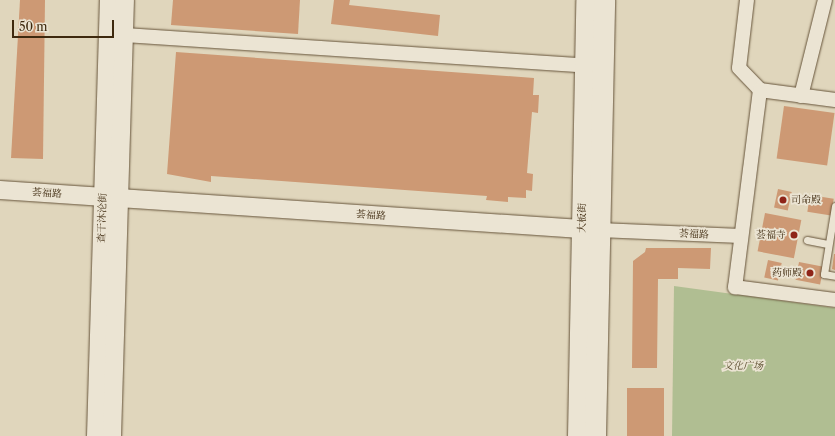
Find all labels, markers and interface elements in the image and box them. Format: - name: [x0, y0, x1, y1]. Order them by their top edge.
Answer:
- scale bar: [14, 12, 116, 38]
- text: 50 m: [19, 19, 48, 34]
- street label: 荟福路: [32, 186, 62, 200]
- street label: 查干沐沦街: [95, 193, 109, 243]
- place label: 司命殿: [791, 194, 821, 206]
- marker: 司命殿: [778, 195, 788, 205]
- street label: 大板街: [576, 203, 588, 233]
- street label: 荟福路: [356, 208, 386, 222]
- street label: 荟福路: [679, 227, 709, 241]
- place label: 荟福寺: [756, 229, 786, 241]
- marker: 荟福寺: [789, 230, 799, 240]
- place label: 药师殿: [772, 267, 802, 279]
- marker: 药师殿: [805, 268, 815, 278]
- park label: 文化广场: [723, 360, 763, 372]

